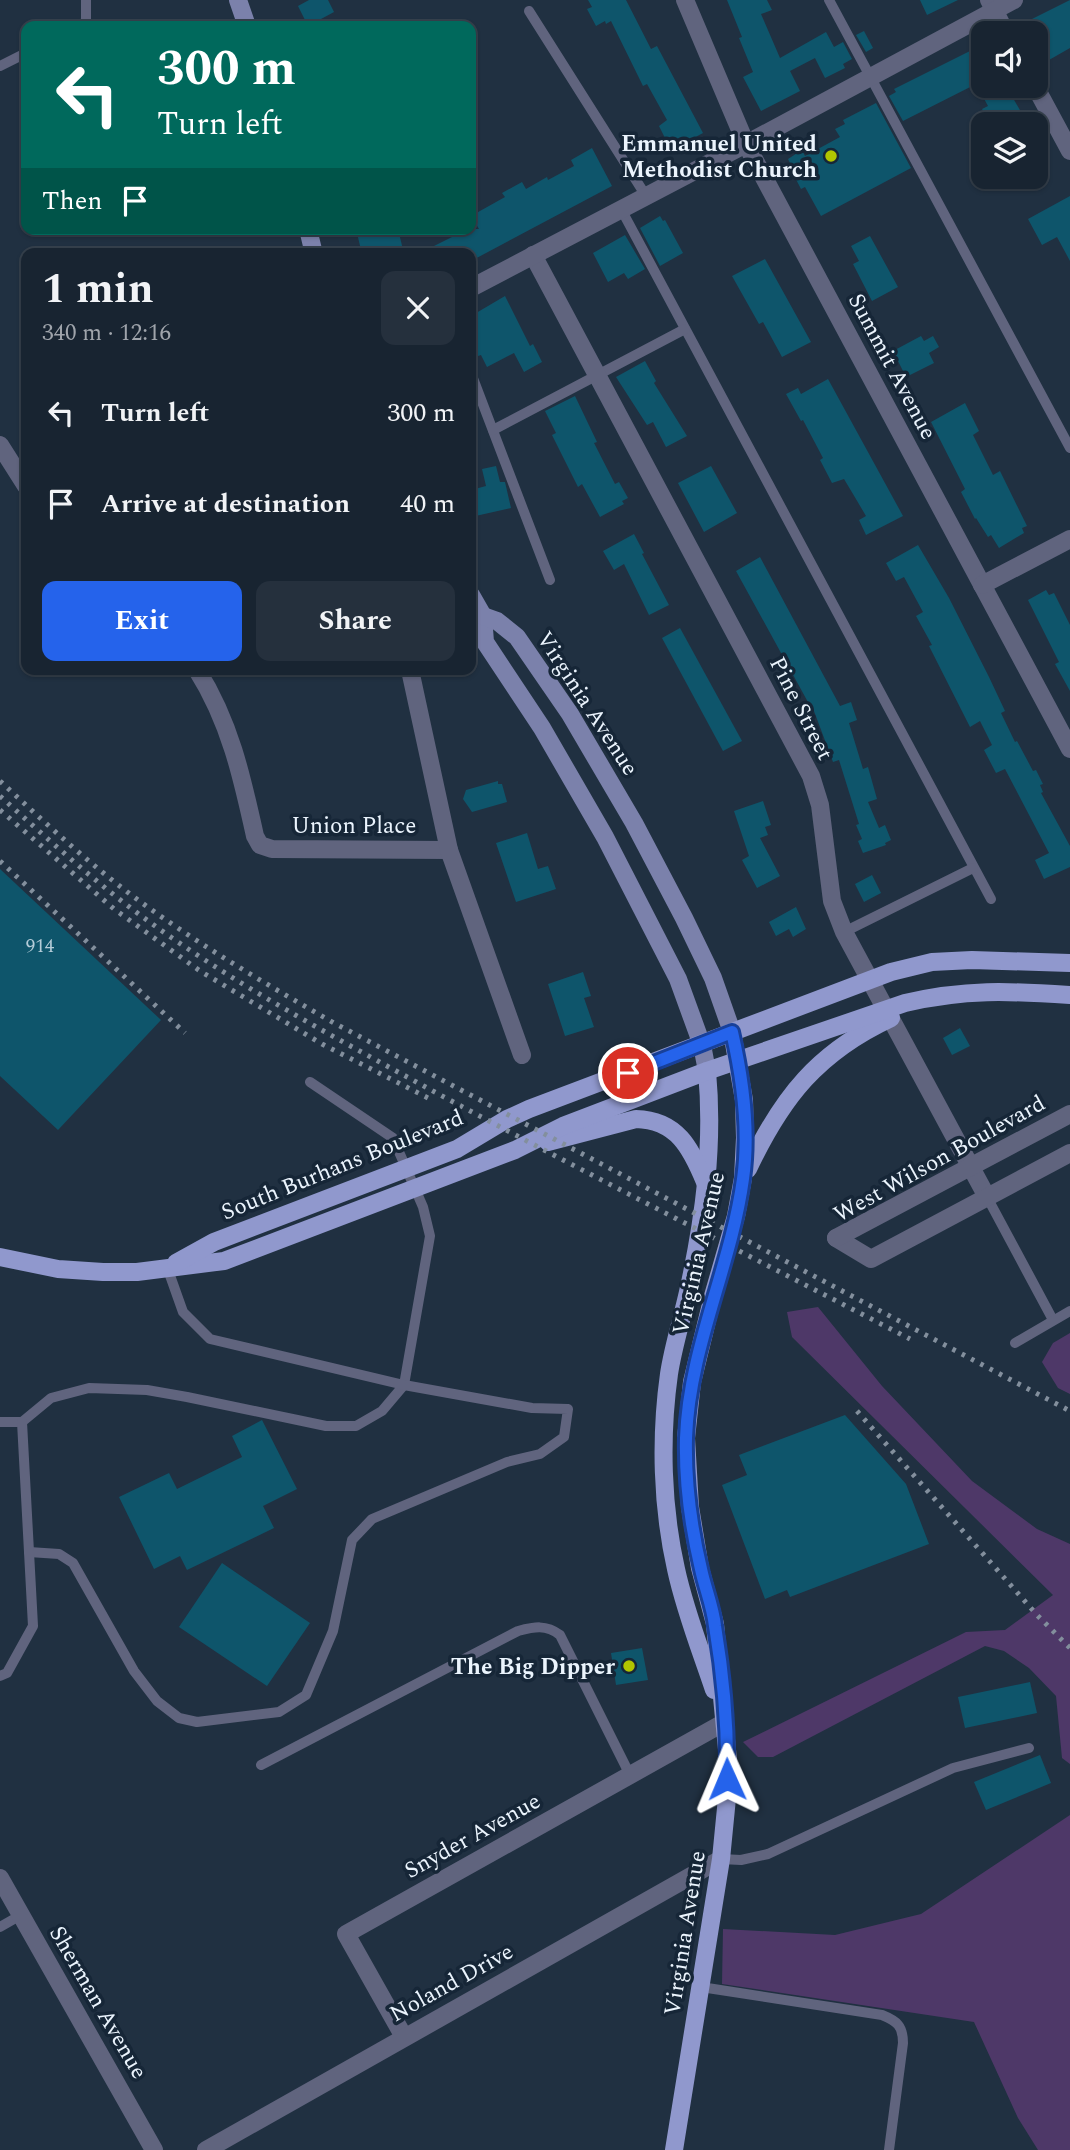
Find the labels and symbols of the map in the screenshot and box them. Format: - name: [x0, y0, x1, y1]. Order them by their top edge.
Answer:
- place label: Emmanuel United Methodist Church: [621, 127, 817, 188]
- marker: Emmanuel United Methodist Church: [823, 148, 839, 164]
- street label: Summit Avenue: [838, 287, 945, 446]
- street label: Virginia Avenue: [527, 624, 647, 783]
- street label: Pine Street: [760, 651, 842, 767]
- street label: Union Place: [291, 809, 417, 844]
- house number: 914: [26, 932, 55, 961]
- pin: [598, 1043, 658, 1103]
- street label: West Wilson Boulevard: [827, 1086, 1052, 1232]
- street label: South Burhans Boulevard: [216, 1101, 469, 1230]
- street label: Virginia Avenue: [664, 1168, 735, 1338]
- place label: The Big Dipper: [451, 1650, 615, 1685]
- marker: The Big Dipper: [621, 1658, 637, 1674]
- position arrow: [690, 1742, 764, 1816]
- street label: Snyder Avenue: [398, 1784, 547, 1888]
- street label: Virginia Avenue: [655, 1848, 716, 2018]
- street label: Sherman Avenue: [40, 1920, 156, 2086]
- street label: Noland Drive: [383, 1935, 520, 2032]

